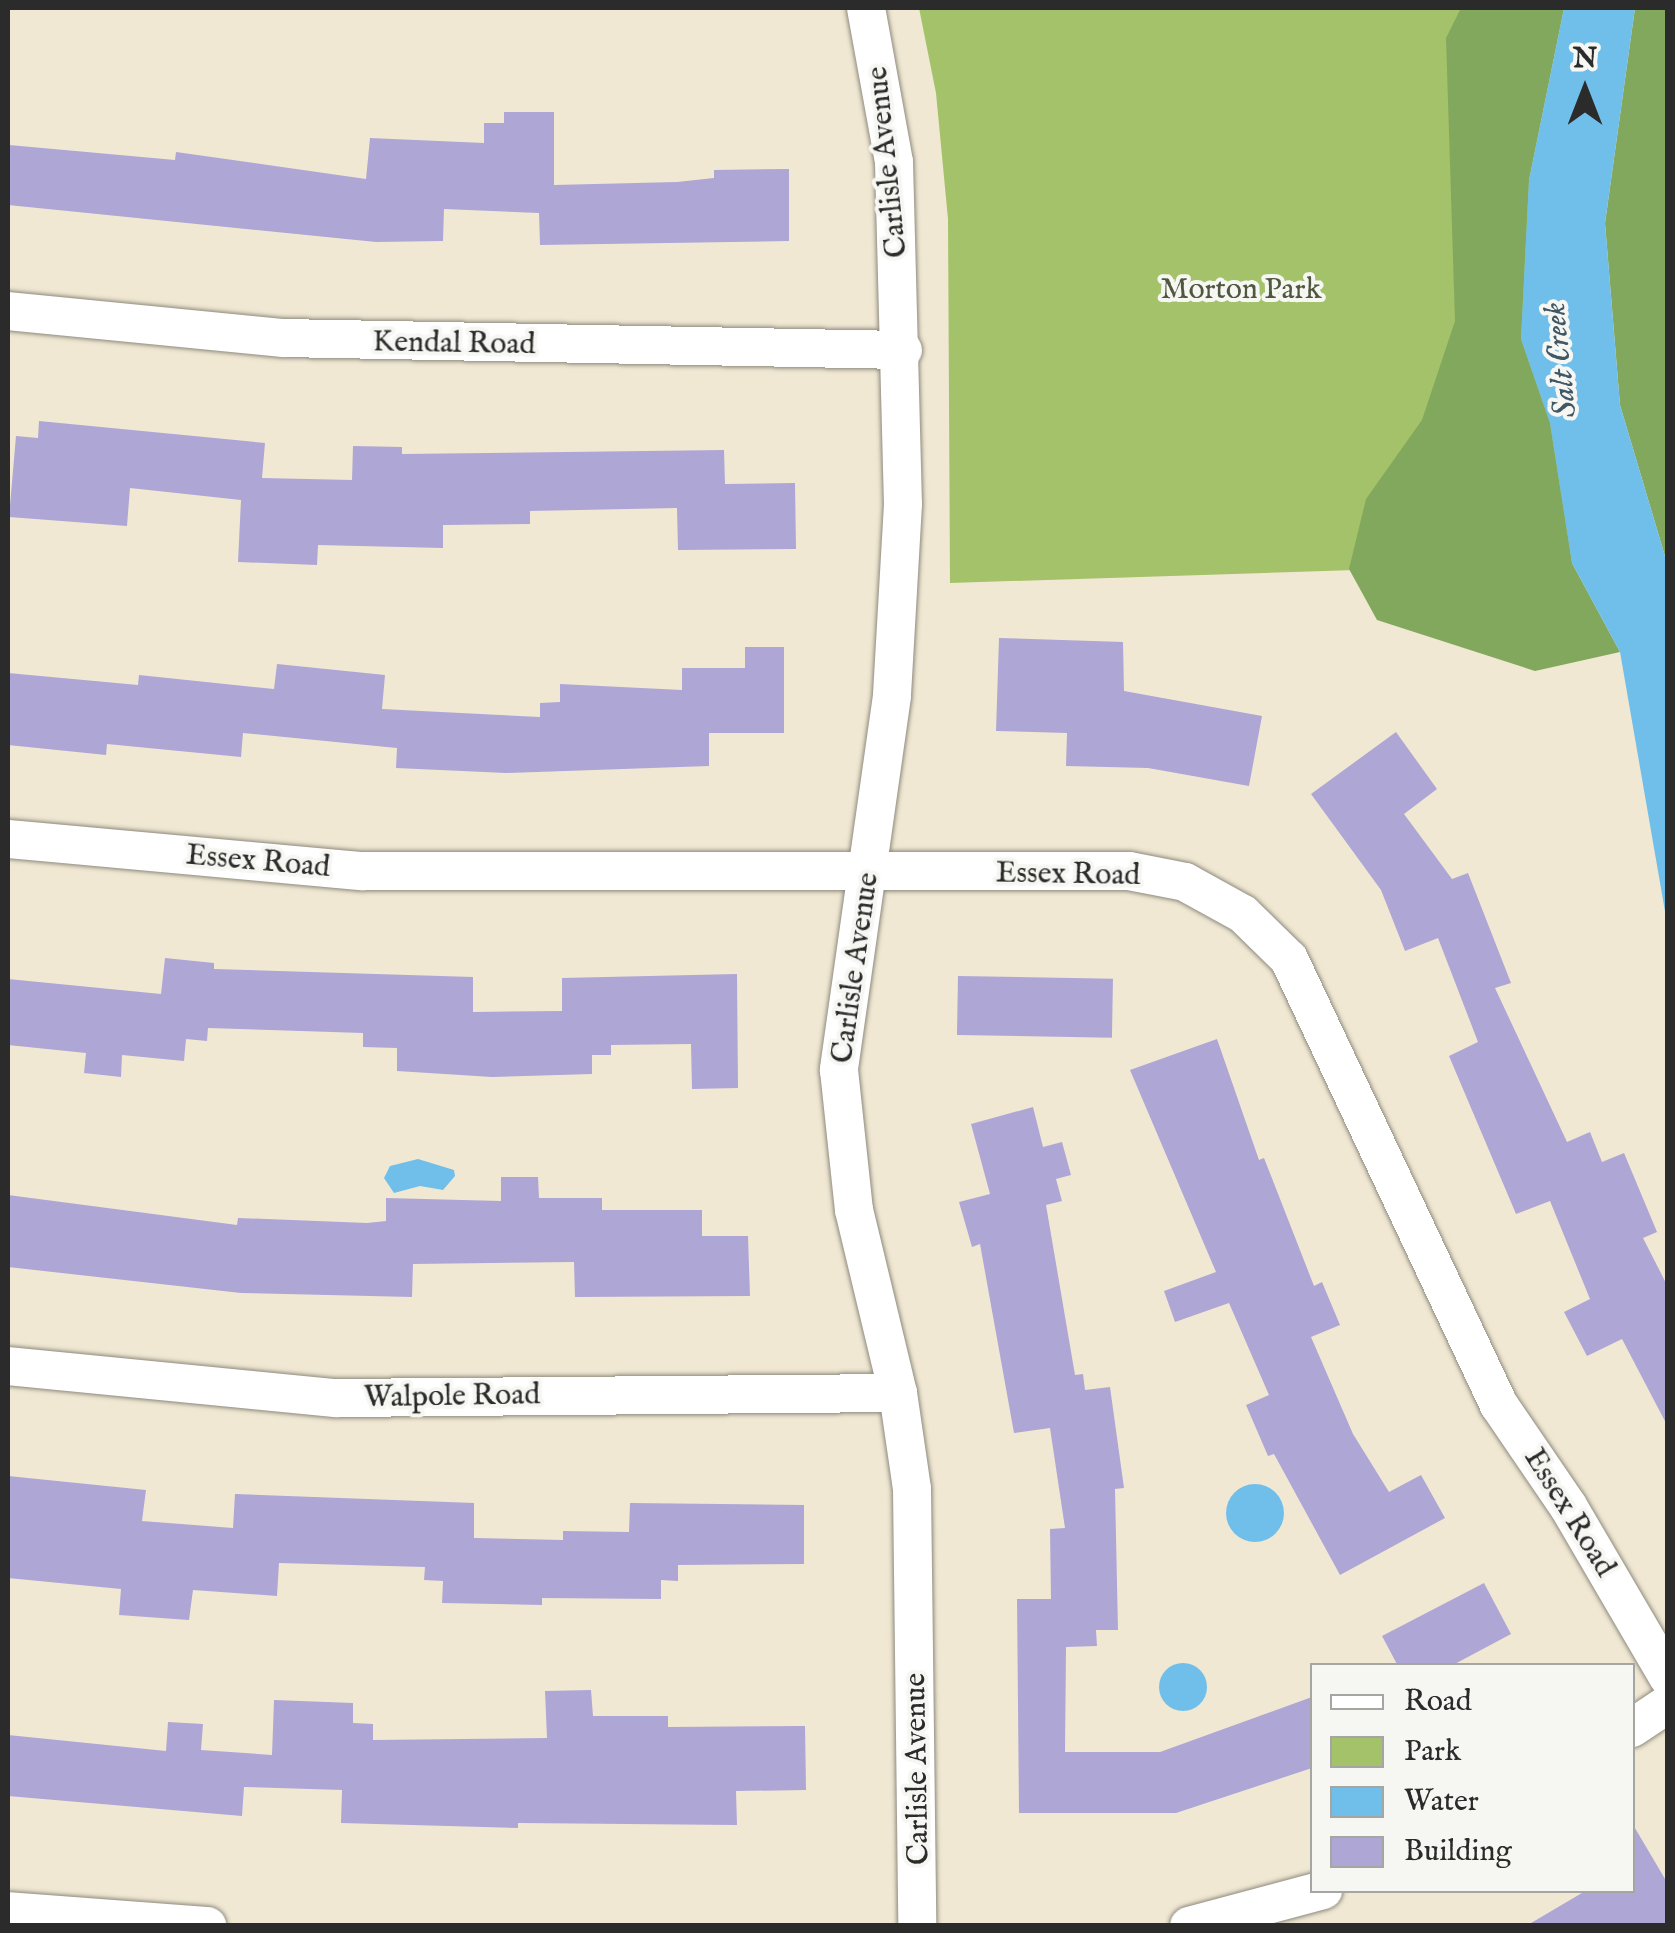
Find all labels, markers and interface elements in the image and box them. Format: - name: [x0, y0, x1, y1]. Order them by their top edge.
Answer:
- north arrow: [1535, 40, 1635, 140]
- text: N: [1573, 42, 1597, 77]
- street label: Carlisle Avenue: [860, 65, 916, 259]
- park label: Morton Park: [1161, 272, 1321, 308]
- water label: Salt Creek: [1537, 300, 1587, 420]
- street label: Kendal Road: [372, 325, 536, 363]
- street label: Essex Road: [184, 838, 332, 886]
- street label: Essex Road: [995, 856, 1141, 894]
- street label: Carlisle Avenue: [825, 870, 887, 1066]
- street label: Walpole Road: [363, 1377, 541, 1417]
- street label: Essex Road: [1515, 1442, 1623, 1584]
- legend: [1310, 1663, 1635, 1893]
- street label: Carlisle Avenue: [898, 1673, 938, 1865]
- text: Road: [1404, 1683, 1472, 1721]
- text: Park: [1404, 1733, 1461, 1771]
- text: Water: [1404, 1783, 1479, 1821]
- text: Building: [1404, 1833, 1512, 1871]

